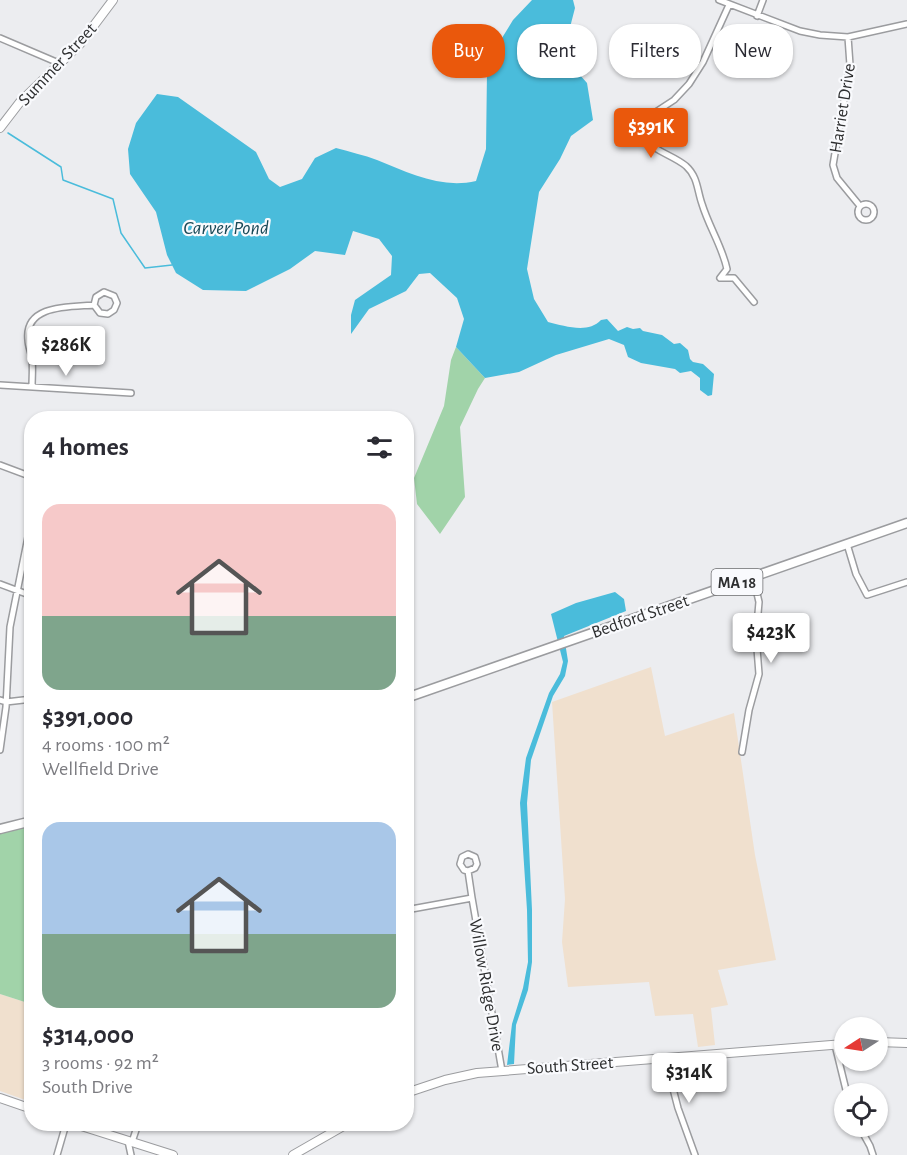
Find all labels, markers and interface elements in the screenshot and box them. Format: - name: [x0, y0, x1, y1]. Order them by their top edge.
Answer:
- street label: Summer Street: [15, 20, 100, 109]
- chip: Buy: [432, 24, 505, 78]
- chip: Rent: [517, 24, 597, 78]
- chip: Filters: [609, 24, 701, 78]
- chip: New: [713, 24, 793, 78]
- street label: Harriet Drive: [827, 62, 859, 154]
- pin: $391K: [609, 108, 693, 159]
- text: $391K: [628, 117, 674, 137]
- water label: Carver Pond: [183, 218, 269, 238]
- pin: $286K: [24, 326, 108, 377]
- text: $286K: [41, 335, 91, 355]
- icon: filters: [363, 431, 396, 464]
- text: 4 homes: [42, 434, 129, 460]
- icon: home: [165, 543, 273, 651]
- road number: MA 18: [712, 569, 762, 595]
- street label: Bedford Street: [589, 592, 691, 642]
- pin: $423K: [729, 613, 813, 664]
- text: $423K: [747, 622, 795, 642]
- text: $391,000: [42, 704, 133, 730]
- text: 4 rooms · 100 m²: [42, 735, 170, 755]
- text: Wellfield Drive: [42, 759, 159, 779]
- icon: home: [165, 861, 273, 969]
- street label: Willow Ridge Drive: [466, 918, 507, 1053]
- north arrow: [834, 1017, 888, 1071]
- map controls: [834, 1017, 888, 1137]
- text: $314,000: [42, 1022, 134, 1048]
- text: 3 rooms · 92 m²: [42, 1053, 159, 1073]
- pin: $314K: [647, 1053, 731, 1104]
- street label: South Street: [526, 1054, 614, 1078]
- text: $314K: [666, 1062, 712, 1082]
- text: South Drive: [42, 1077, 133, 1097]
- button: locate: [834, 1083, 888, 1137]

